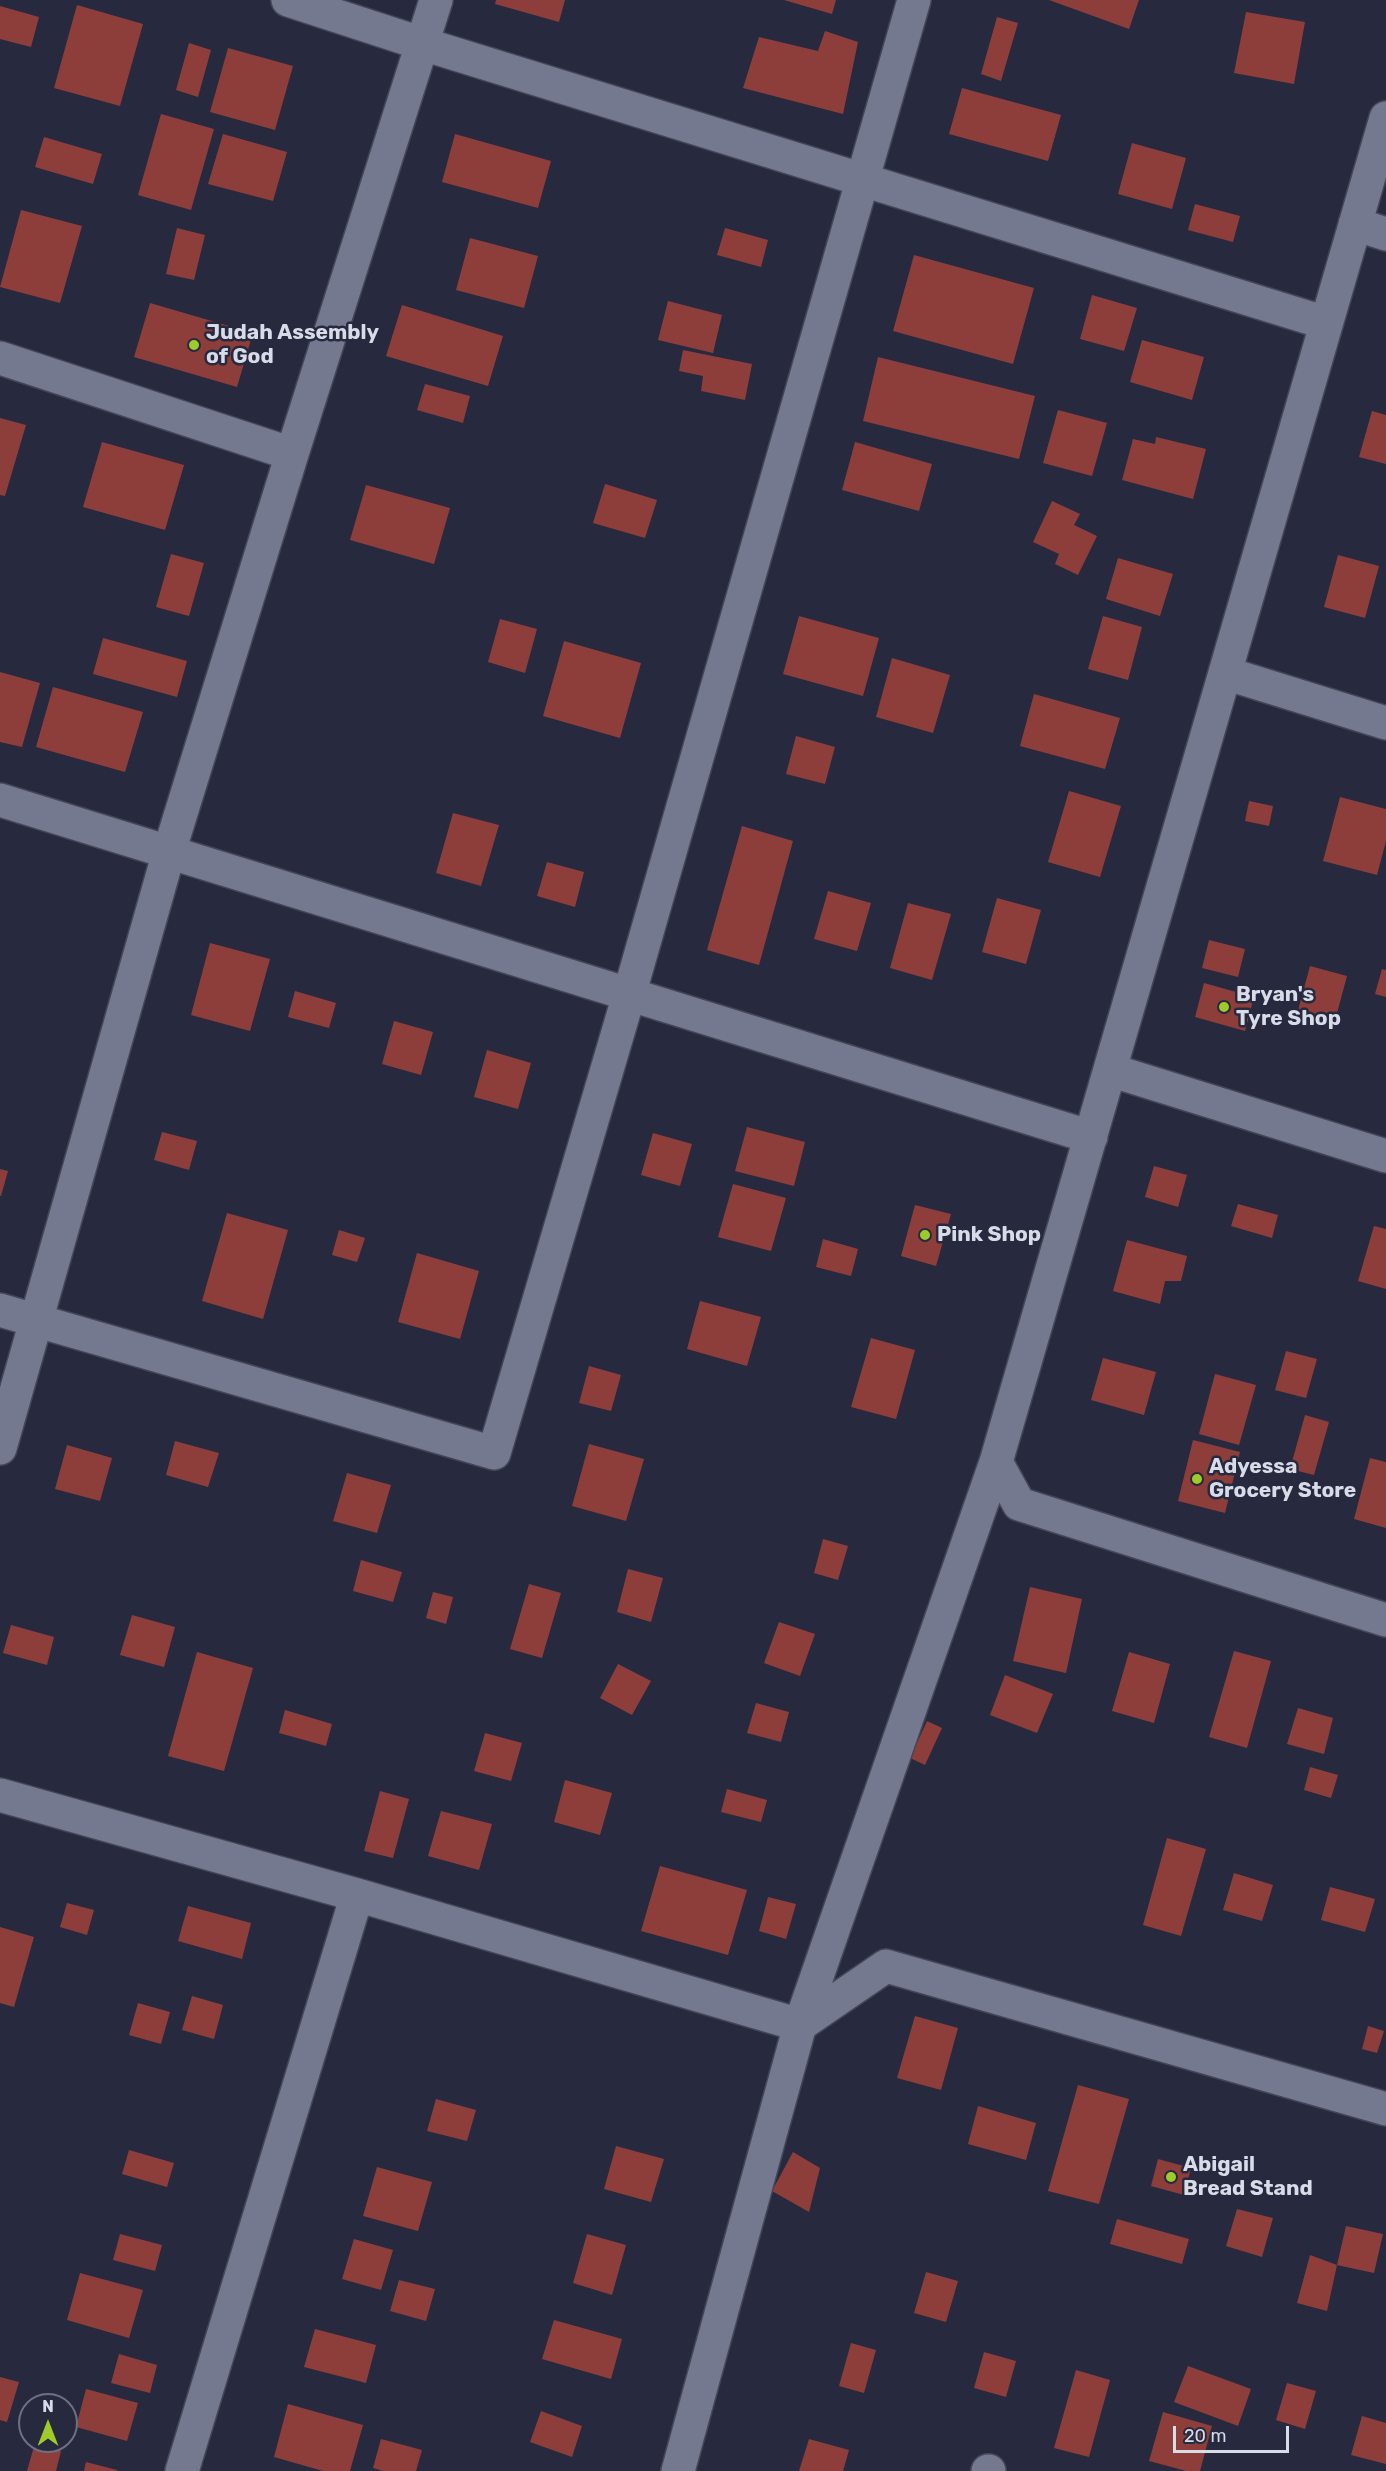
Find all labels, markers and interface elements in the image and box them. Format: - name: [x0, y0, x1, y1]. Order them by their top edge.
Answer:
- place label: Judah Assembly of God: [206, 320, 379, 370]
- marker: Judah Assembly of God: [187, 338, 201, 352]
- place label: Bryan's Tyre Shop: [1236, 982, 1341, 1032]
- marker: Bryan's Tyre Shop: [1217, 1000, 1231, 1014]
- place label: Pink Shop: [937, 1222, 1041, 1248]
- marker: Pink Shop: [918, 1228, 932, 1242]
- place label: Adyessa Grocery Store: [1209, 1454, 1356, 1504]
- marker: Adyessa Grocery Store: [1190, 1472, 1204, 1486]
- place label: Abigail Bread Stand: [1183, 2152, 1313, 2202]
- marker: Abigail Bread Stand: [1164, 2170, 1178, 2184]
- north arrow: [18, 2393, 78, 2453]
- text: N: [42, 2397, 54, 2416]
- scale bar: [1176, 2414, 1292, 2452]
- text: 20 m: [1184, 2425, 1226, 2447]

